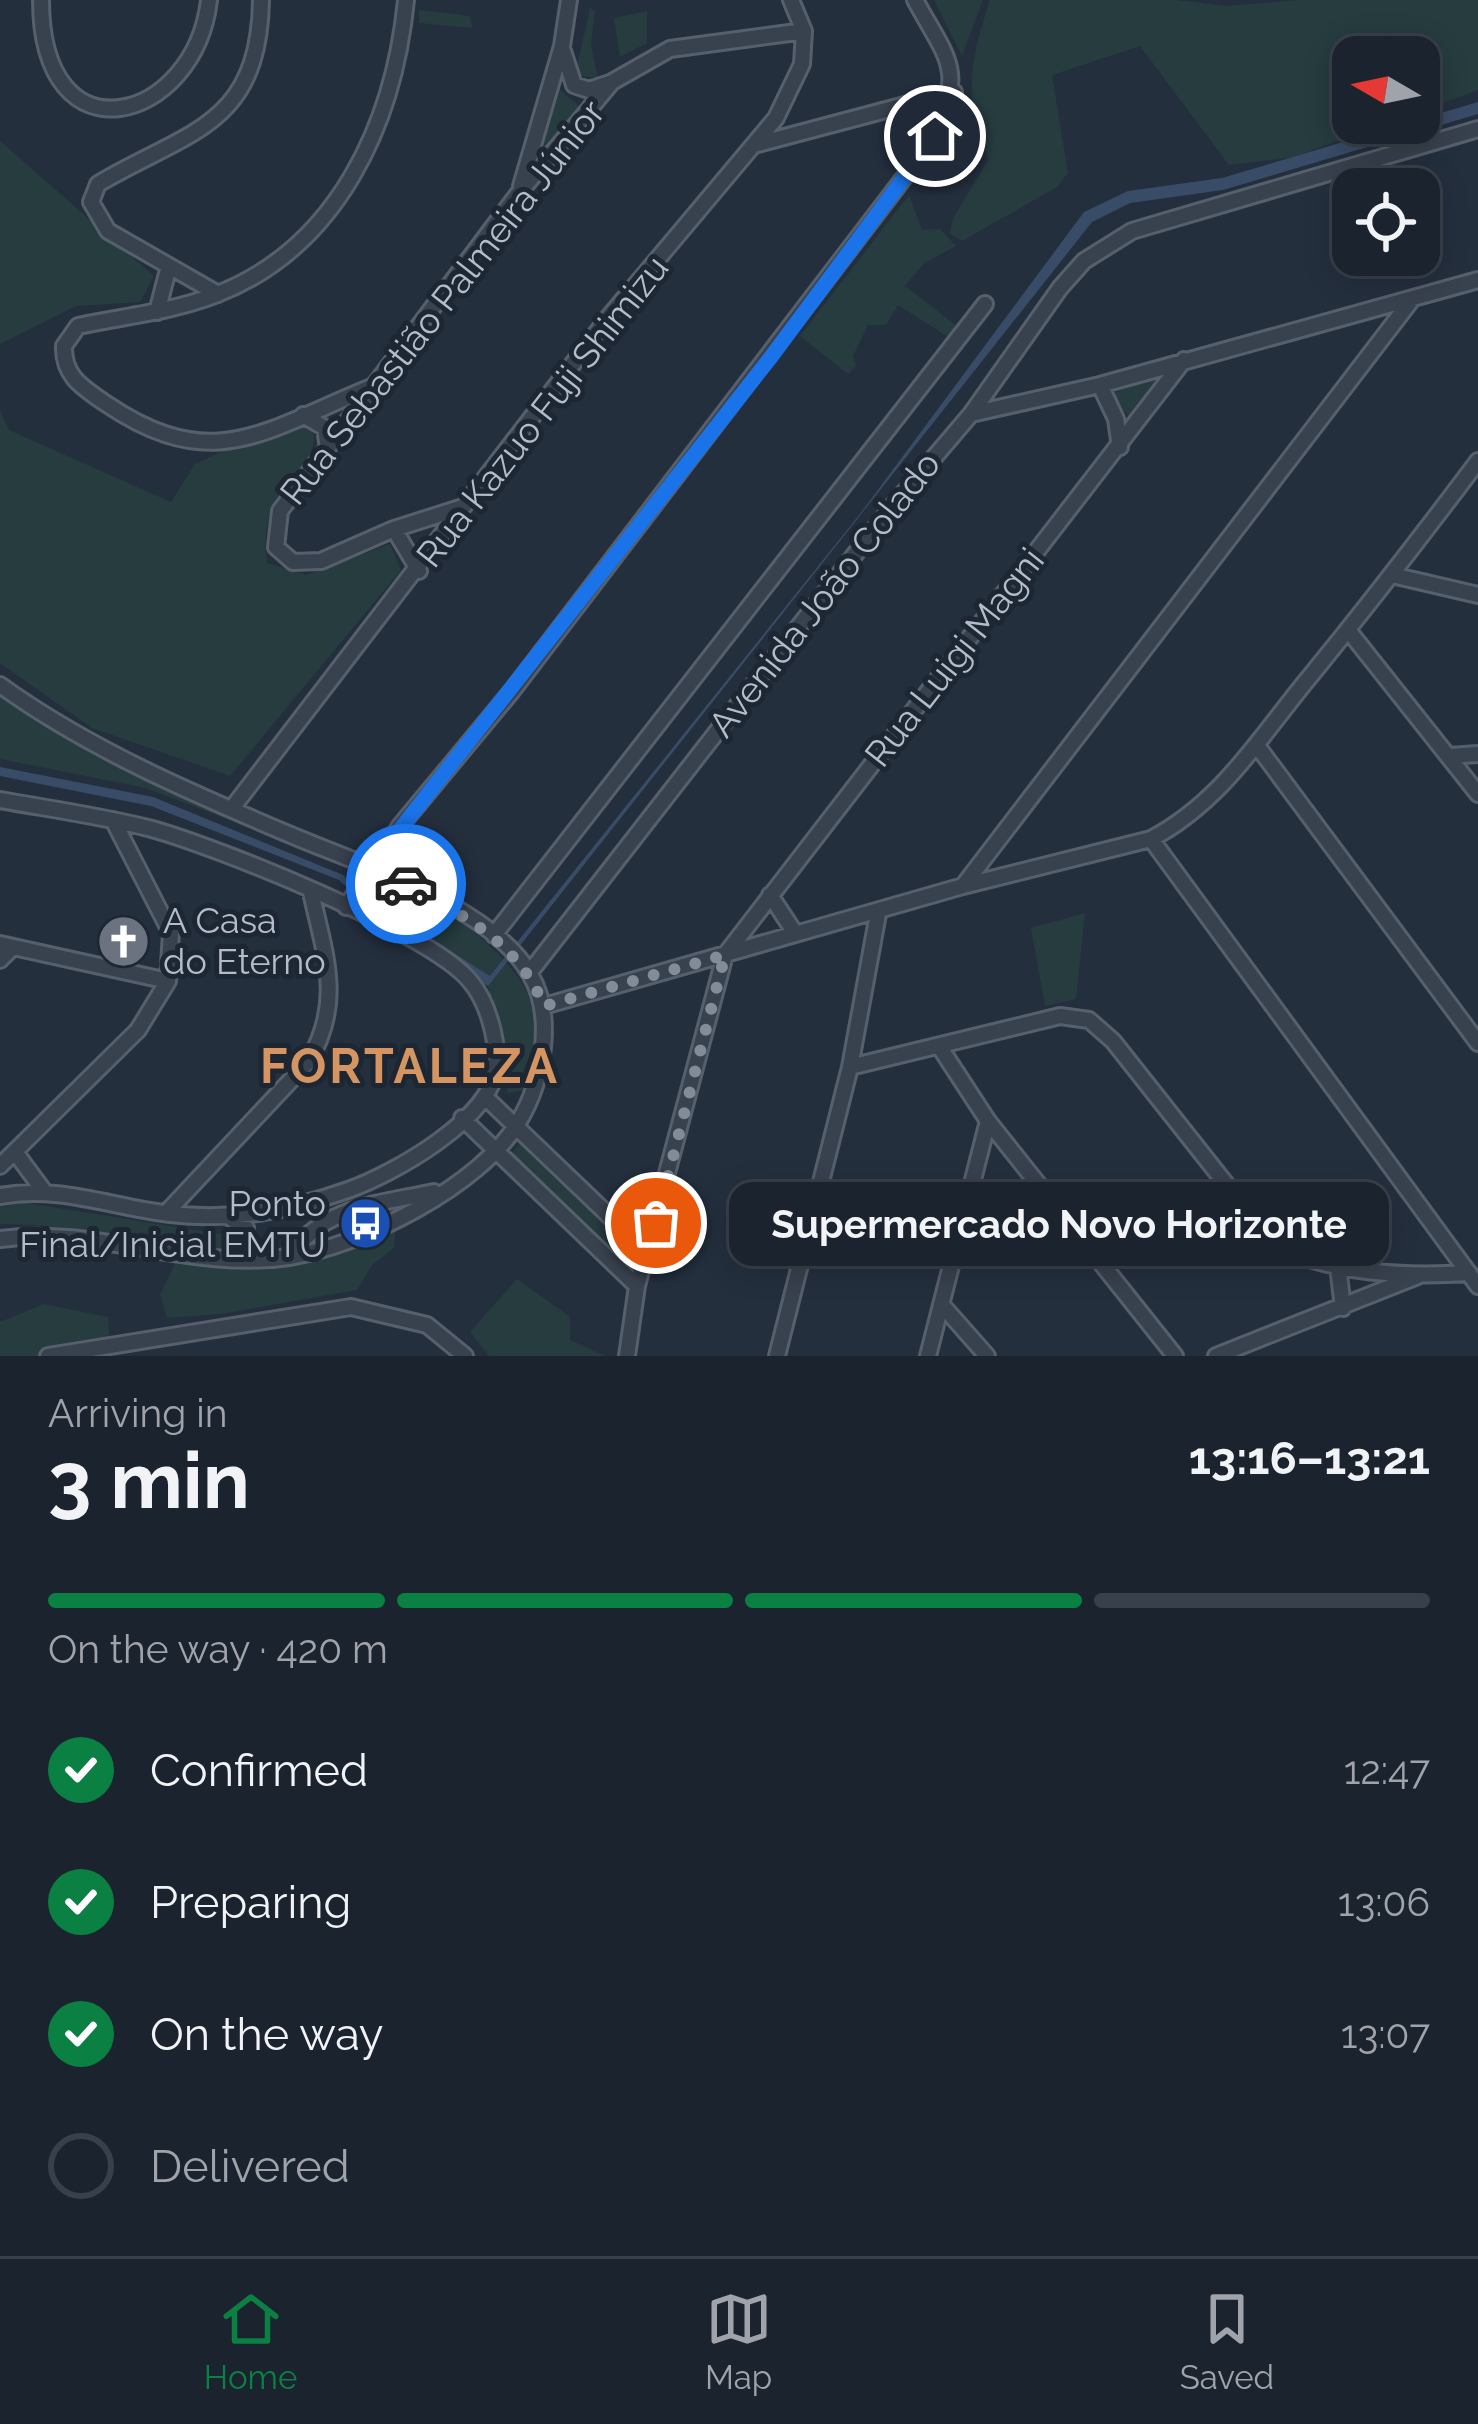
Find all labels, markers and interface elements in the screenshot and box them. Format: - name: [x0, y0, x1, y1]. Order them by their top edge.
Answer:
- north arrow: [1332, 36, 1440, 144]
- map controls: [1332, 36, 1440, 276]
- pin: [884, 85, 986, 187]
- street label: Rua Sebastião Palmeira Júnior: [271, 91, 613, 512]
- icon: home: [902, 103, 968, 169]
- button: locate: [1332, 168, 1440, 276]
- street label: Rua Kazuo Fuji Shimizu: [408, 247, 676, 575]
- street label: Avenida João Colado: [700, 443, 948, 745]
- street label: Rua Luigi Magni: [856, 540, 1052, 774]
- courier: [346, 824, 466, 944]
- icon: car: [373, 851, 439, 917]
- place label: A Casa do Eterno: [163, 899, 326, 982]
- church icon: A Casa do Eterno: [96, 913, 152, 969]
- district label: FORTALEZA: [260, 1038, 560, 1094]
- pin: [605, 1172, 707, 1274]
- callout: Supermercado Novo Horizonte: [728, 1181, 1388, 1265]
- place label: Ponto Final/Inicial EMTU: [19, 1182, 326, 1265]
- icon: bag: [623, 1190, 689, 1256]
- bus stop icon: Ponto Final/Inicial EMTU: [337, 1196, 393, 1252]
- text: Supermercado Novo Horizonte: [771, 1201, 1347, 1247]
- text: Arriving in: [48, 1390, 228, 1436]
- text: 13:16–13:21: [1189, 1432, 1430, 1485]
- text: 3 min: [48, 1435, 250, 1526]
- text: On the way · 420 m: [48, 1626, 388, 1672]
- icon: check: [48, 1737, 114, 1803]
- text: Confirmed: [150, 1744, 368, 1797]
- text: 12:47: [1344, 1747, 1430, 1793]
- icon: check: [48, 1869, 114, 1935]
- text: Preparing: [150, 1876, 351, 1929]
- text: 13:06: [1338, 1879, 1430, 1925]
- icon: check: [48, 2001, 114, 2067]
- text: On the way: [150, 2008, 384, 2061]
- text: 13:07: [1341, 2011, 1430, 2057]
- text: Delivered: [150, 2140, 350, 2193]
- tab: Home: [204, 2286, 297, 2397]
- tab: Map: [705, 2286, 772, 2397]
- tab: Saved: [1180, 2286, 1274, 2397]

